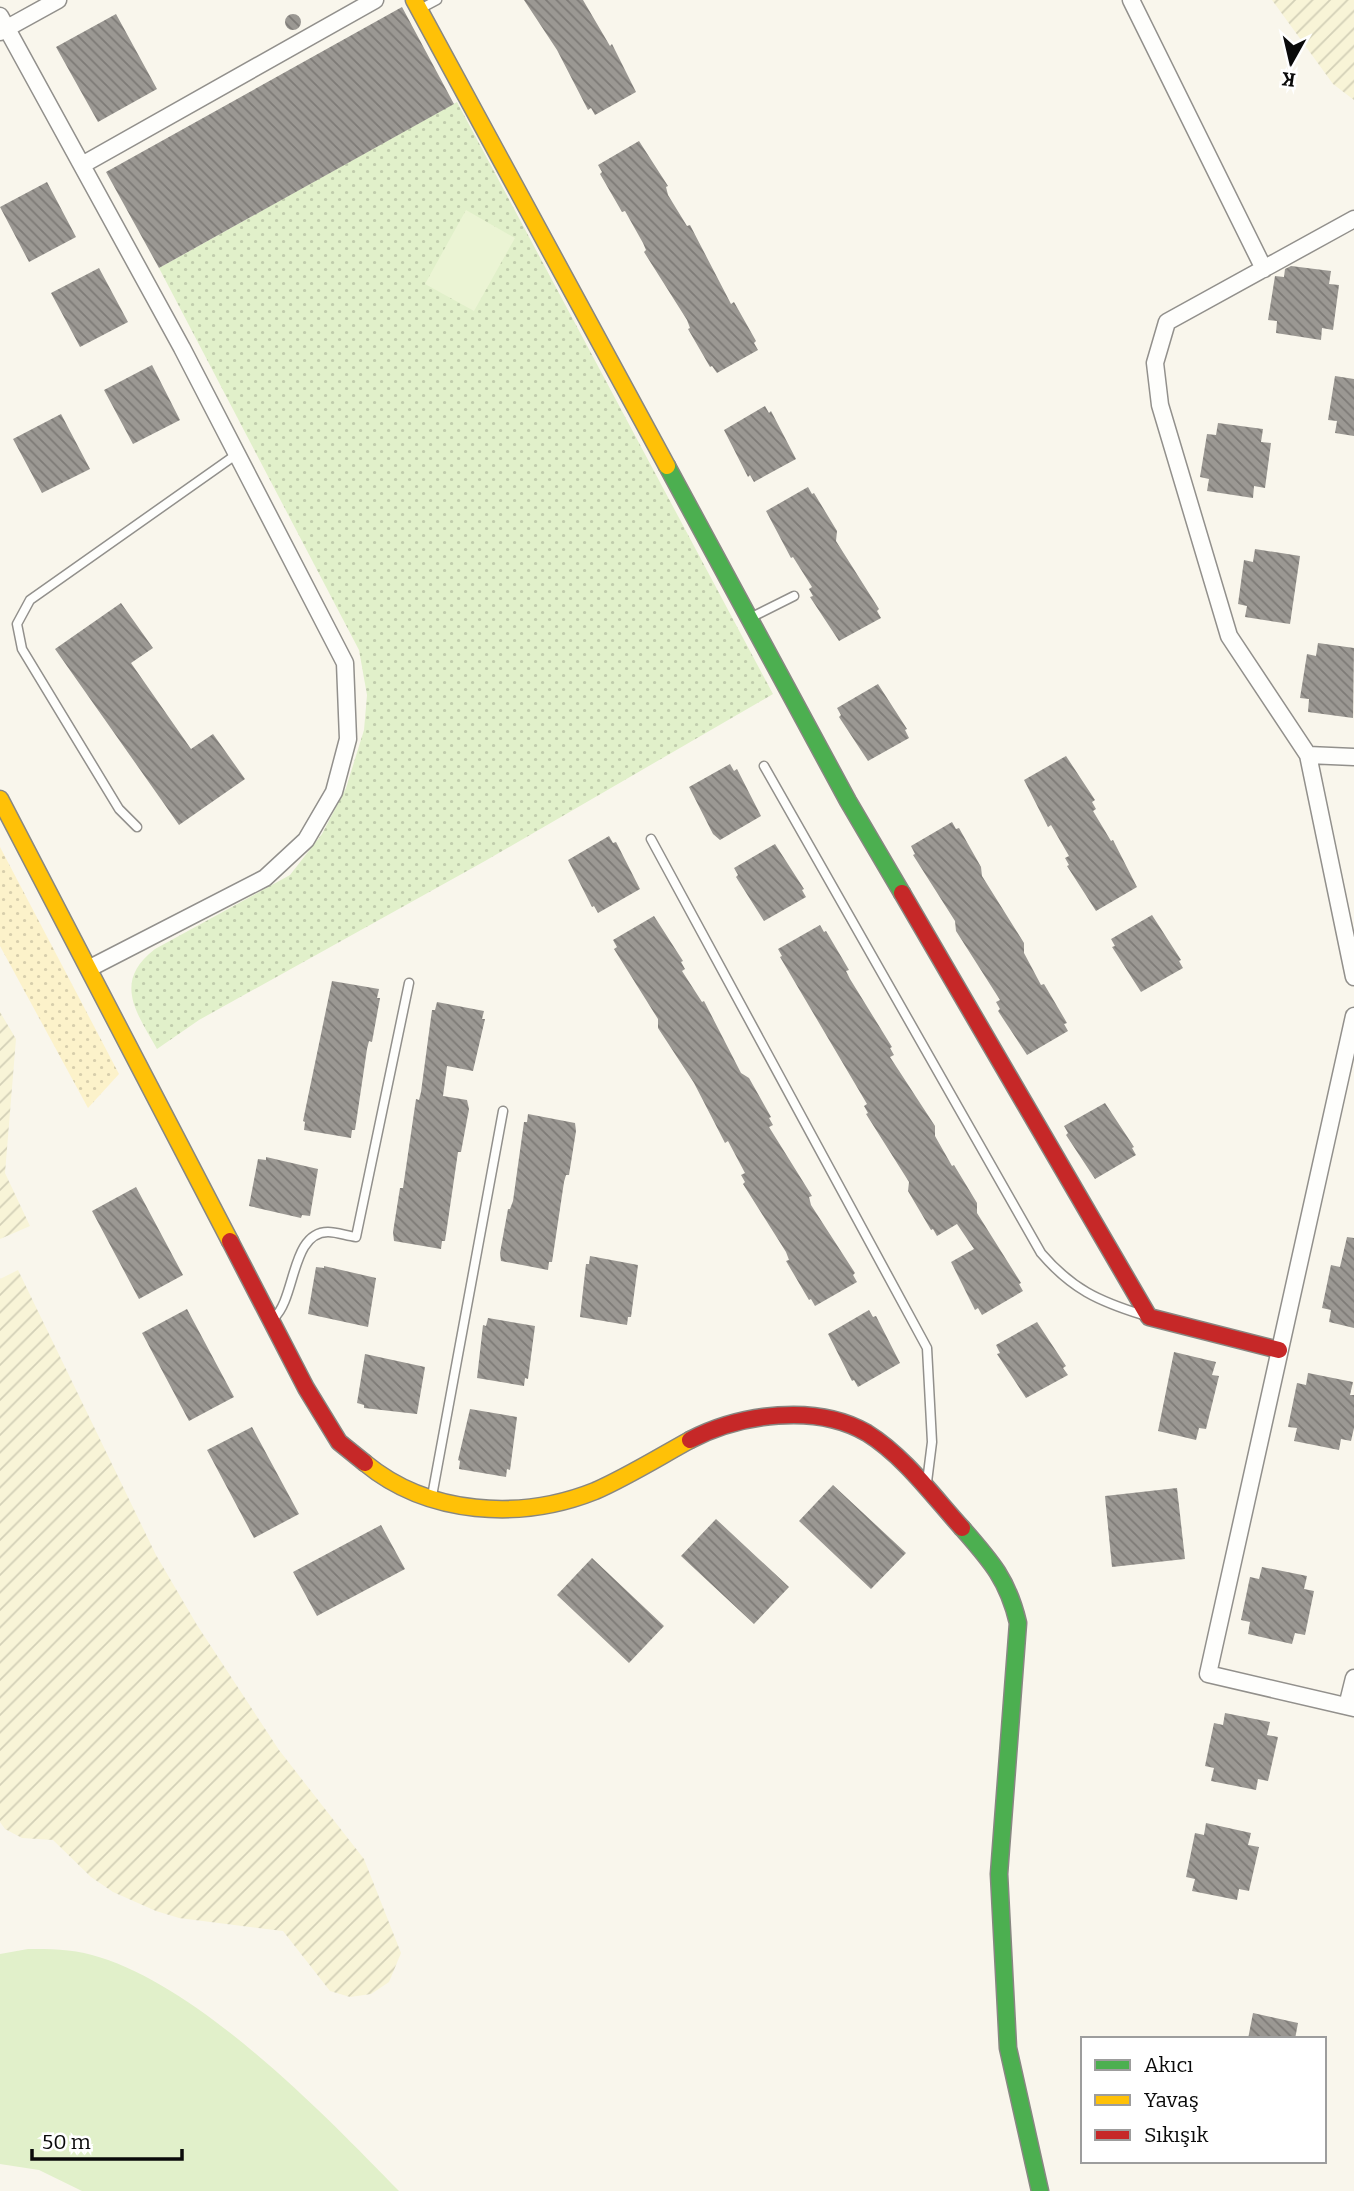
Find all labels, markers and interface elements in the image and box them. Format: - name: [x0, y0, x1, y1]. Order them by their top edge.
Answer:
- north arrow: [1256, 28, 1326, 98]
- text: K: [1280, 67, 1297, 92]
- legend: [1081, 2037, 1326, 2163]
- text: Akıcı: [1144, 2052, 1193, 2078]
- text: Yavaş: [1144, 2087, 1199, 2113]
- scale bar: [32, 2118, 182, 2162]
- text: Sıkışık: [1144, 2122, 1209, 2148]
- text: 50 m: [42, 2129, 91, 2155]

